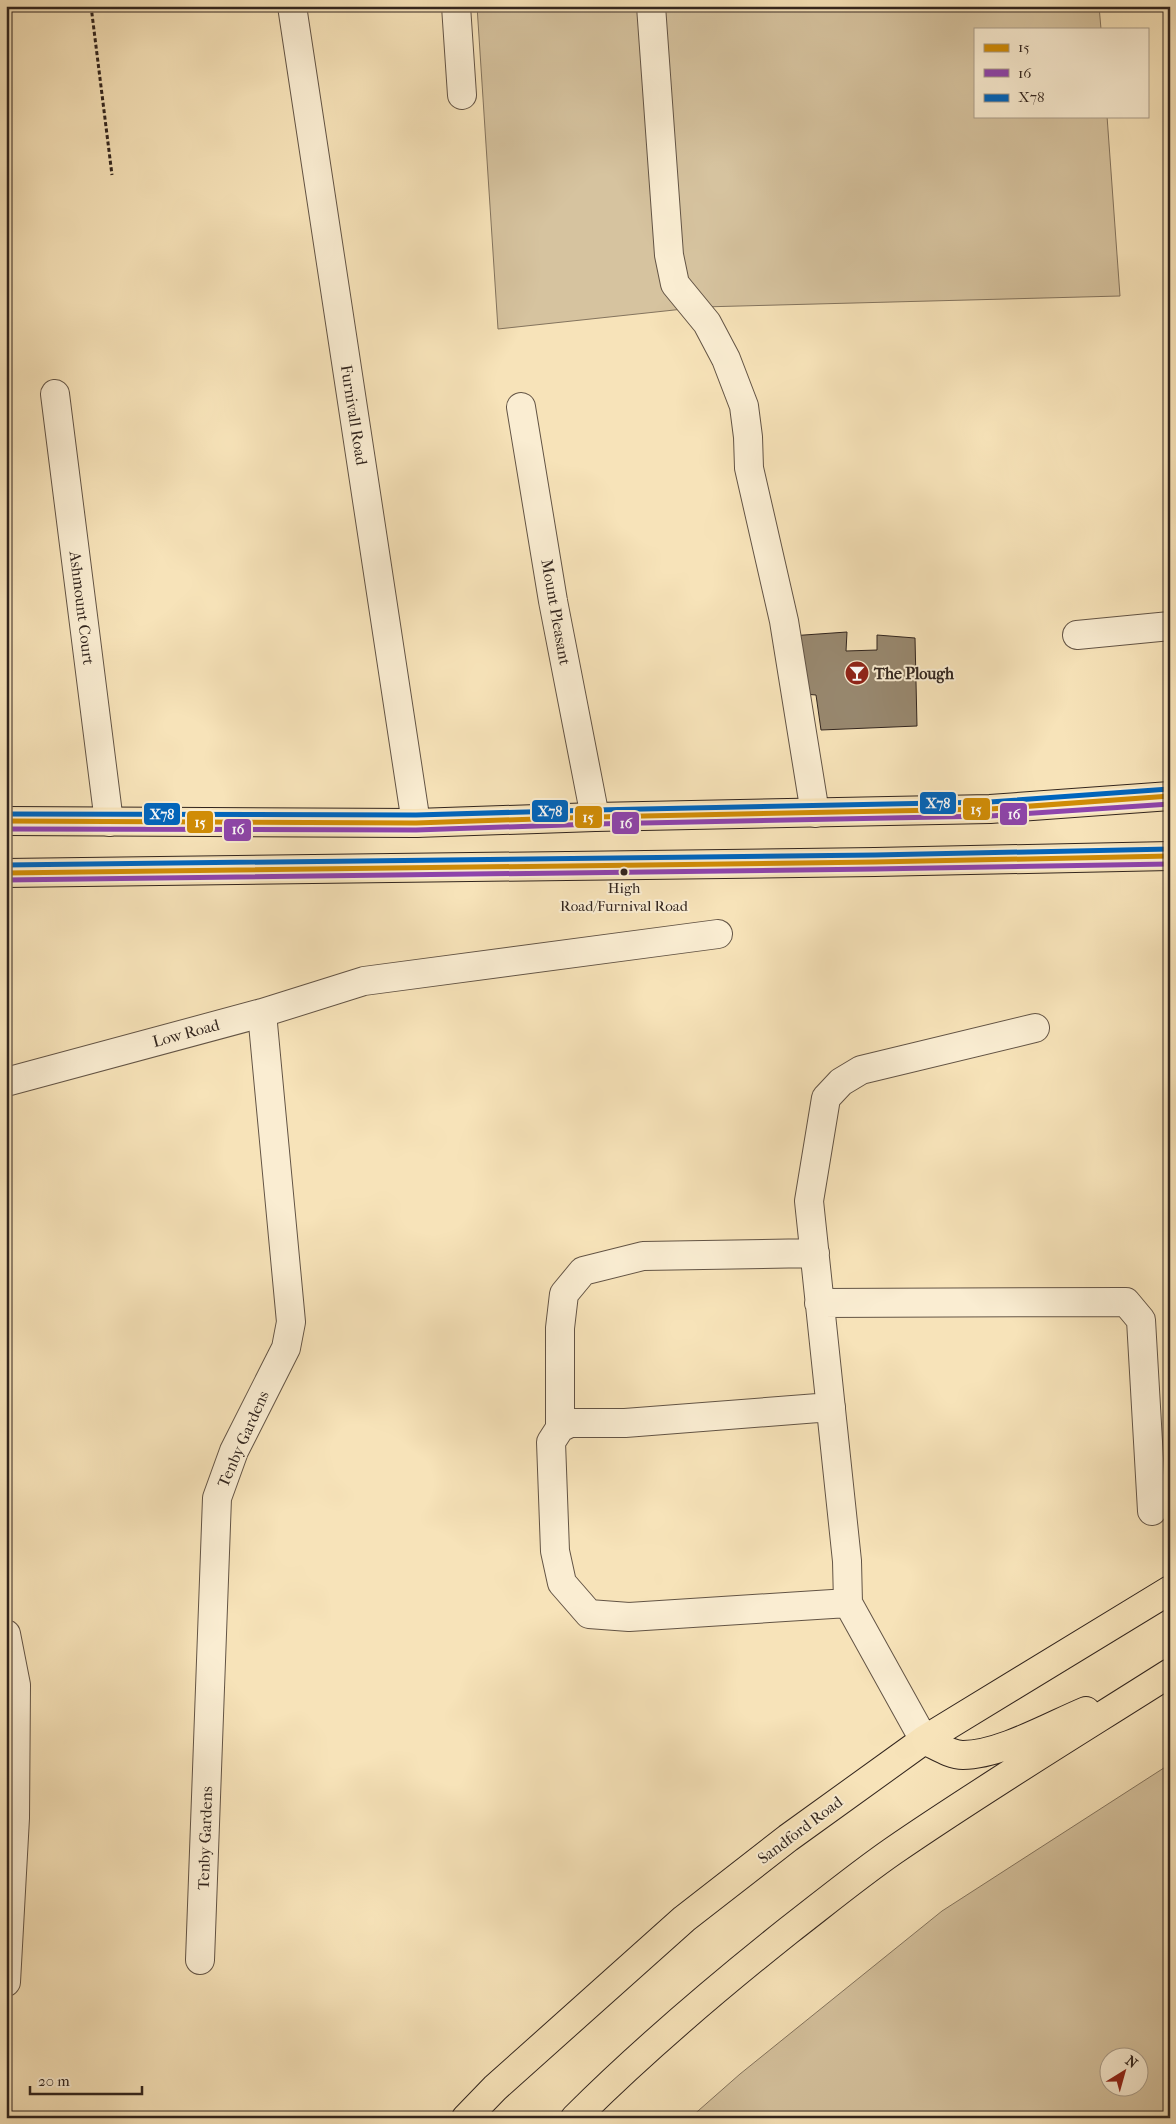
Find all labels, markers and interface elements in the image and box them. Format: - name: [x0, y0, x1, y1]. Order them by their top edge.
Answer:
- legend: [974, 28, 1148, 118]
- text: 15: [1018, 38, 1030, 56]
- text: 16: [1018, 64, 1032, 82]
- text: X78: [1018, 88, 1044, 106]
- street label: Furnivall Road: [337, 363, 371, 467]
- street label: Ashmount Court: [65, 549, 98, 666]
- street label: Mount Pleasant: [537, 558, 575, 667]
- bar icon: The Plough: [844, 660, 870, 686]
- place label: The Plough: [873, 664, 955, 684]
- line badge: X78: [919, 791, 957, 815]
- text: X78: [925, 795, 950, 812]
- line badge: 15: [962, 797, 991, 821]
- line badge: X78: [531, 799, 569, 823]
- text: 15: [971, 801, 982, 818]
- line badge: X78: [143, 802, 181, 826]
- line badge: 16: [999, 802, 1028, 826]
- text: X78: [537, 803, 562, 820]
- line badge: 15: [574, 805, 603, 829]
- text: X78: [149, 806, 174, 823]
- text: 16: [1008, 806, 1021, 823]
- text: 15: [583, 809, 594, 826]
- line badge: 15: [186, 810, 214, 834]
- line badge: 16: [611, 811, 640, 835]
- text: 15: [195, 814, 206, 831]
- text: 16: [620, 815, 633, 832]
- line badge: 16: [223, 818, 252, 842]
- text: 16: [232, 821, 245, 838]
- marker: High Road/Furnival Road: [619, 867, 629, 877]
- place label: High Road/Furnival Road: [560, 879, 689, 915]
- street label: Low Road: [150, 1015, 222, 1051]
- street label: Tenby Gardens: [213, 1388, 273, 1490]
- street label: Tenby Gardens: [194, 1786, 216, 1890]
- street label: Sandford Road: [754, 1792, 846, 1868]
- north arrow: [1098, 2046, 1148, 2096]
- text: N: [1122, 2052, 1141, 2072]
- scale bar: [30, 2064, 142, 2096]
- text: 20 m: [38, 2072, 70, 2090]

